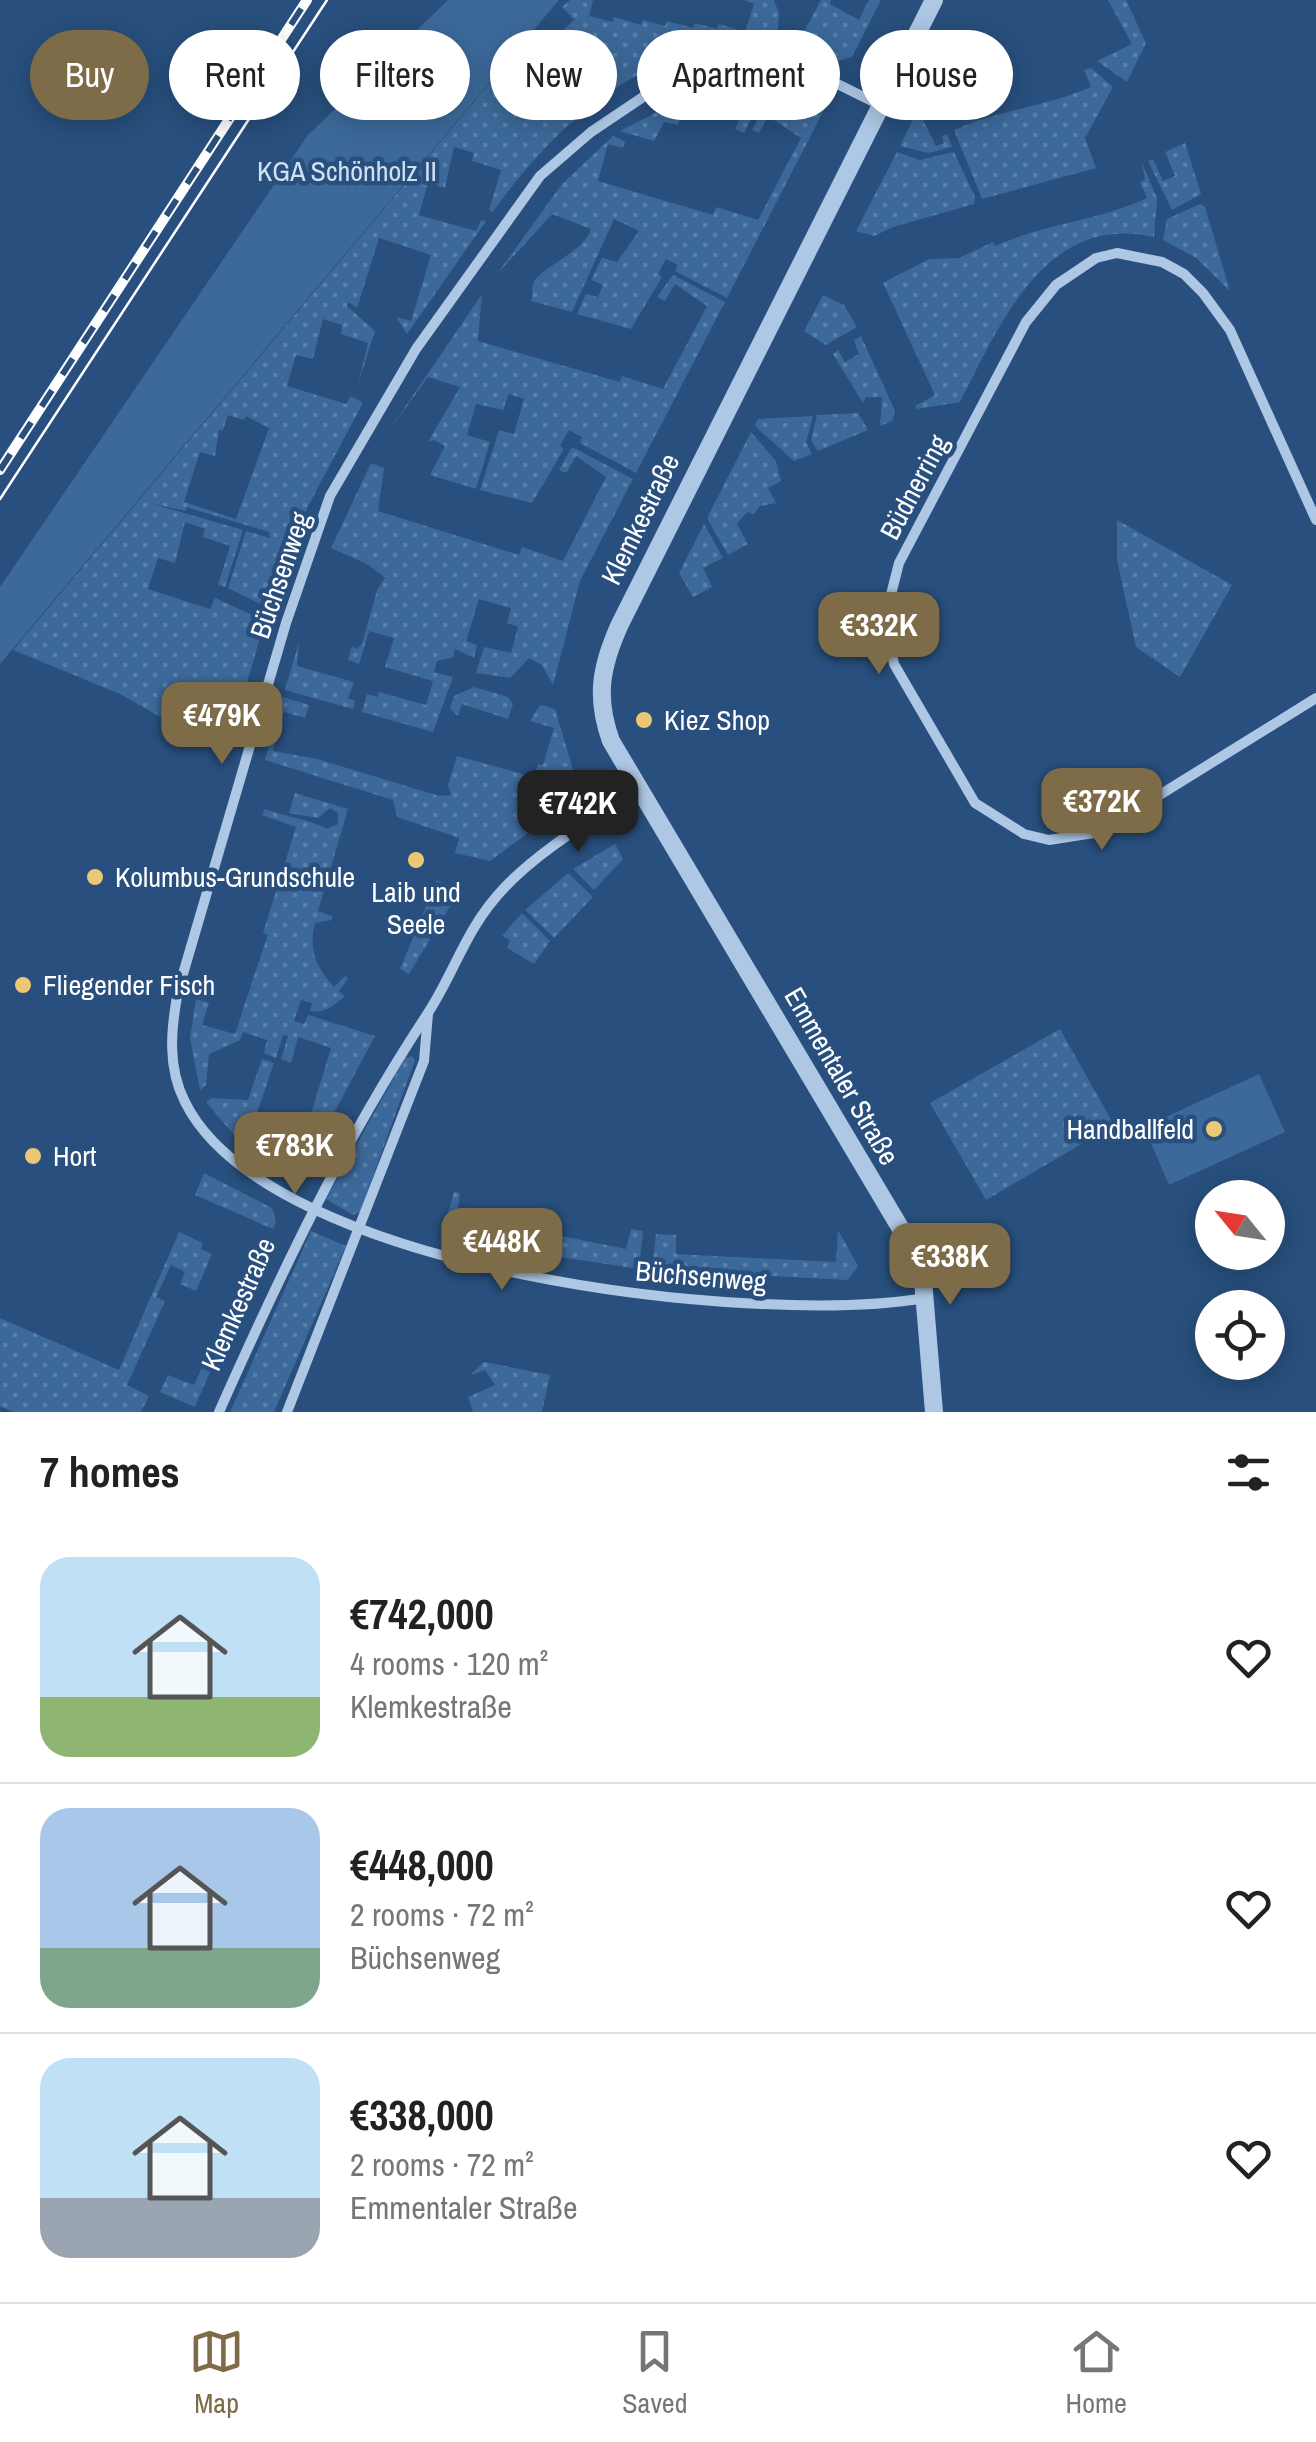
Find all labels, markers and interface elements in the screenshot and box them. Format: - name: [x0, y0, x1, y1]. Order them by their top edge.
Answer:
- chip: Buy: [30, 30, 149, 120]
- chip: Rent: [169, 30, 300, 120]
- chip: Filters: [320, 30, 470, 120]
- chip: New: [490, 30, 617, 120]
- chip: Apartment: [637, 30, 840, 120]
- chip: House: [860, 30, 1013, 120]
- park label: KGA Schönholz II: [257, 152, 437, 190]
- street label: Büdnerring: [871, 428, 958, 546]
- street label: Klemkestraße: [592, 447, 688, 591]
- street label: Büchsenweg: [241, 506, 319, 643]
- pin: €332K: [809, 592, 949, 677]
- text: €332K: [840, 603, 918, 646]
- pin: €479K: [152, 682, 292, 767]
- text: €479K: [183, 693, 261, 736]
- place label: Kiez Shop: [664, 701, 770, 739]
- marker: Kiez Shop: [633, 709, 655, 731]
- pin: €372K: [1032, 768, 1172, 853]
- pin: €742K: [508, 770, 648, 855]
- text: €372K: [1063, 779, 1141, 822]
- text: €742K: [539, 781, 617, 824]
- marker: Laib und Seele: [405, 849, 427, 871]
- place label: Kolumbus-Grundschule: [115, 858, 355, 896]
- marker: Kolumbus-Grundschule: [84, 866, 106, 888]
- place label: Laib und Seele: [371, 873, 461, 943]
- place label: Fliegender Fisch: [43, 966, 215, 1004]
- marker: Fliegender Fisch: [12, 974, 34, 996]
- street label: Emmentaler Straße: [776, 980, 908, 1172]
- place label: Handballfeld: [1066, 1110, 1194, 1148]
- pin: €783K: [225, 1112, 365, 1197]
- marker: Handballfeld: [1203, 1118, 1225, 1140]
- text: €783K: [256, 1123, 334, 1166]
- place label: Hort: [53, 1137, 96, 1175]
- marker: Hort: [22, 1145, 44, 1167]
- north arrow: [1195, 1180, 1285, 1270]
- map controls: [1195, 1180, 1285, 1380]
- pin: €448K: [432, 1208, 572, 1293]
- text: €448K: [463, 1219, 541, 1262]
- pin: €338K: [880, 1223, 1020, 1308]
- street label: Klemkestraße: [192, 1232, 284, 1376]
- text: €338K: [911, 1234, 989, 1277]
- street label: Büchsenweg: [634, 1251, 768, 1301]
- button: locate: [1195, 1290, 1285, 1380]
- text: 7 homes: [40, 1444, 180, 1500]
- icon: filters: [1221, 1445, 1276, 1500]
- text: €742,000: [350, 1586, 494, 1642]
- icon: home: [120, 1597, 240, 1717]
- icon: heart: [1221, 1630, 1276, 1685]
- text: 4 rooms · 120 m²: [350, 1642, 548, 1685]
- text: Klemkestraße: [350, 1685, 512, 1728]
- text: €448,000: [350, 1837, 494, 1893]
- icon: home: [120, 1848, 240, 1968]
- icon: heart: [1221, 1881, 1276, 1936]
- text: 2 rooms · 72 m²: [350, 1893, 534, 1936]
- text: Büchsenweg: [350, 1936, 500, 1979]
- text: €338,000: [350, 2087, 494, 2143]
- icon: home: [120, 2098, 240, 2218]
- icon: heart: [1221, 2131, 1276, 2186]
- text: 2 rooms · 72 m²: [350, 2143, 534, 2186]
- text: Emmentaler Straße: [350, 2186, 578, 2229]
- tab: Map: [189, 2324, 244, 2422]
- tab: Saved: [622, 2324, 687, 2422]
- tab: Home: [1066, 2324, 1127, 2422]

